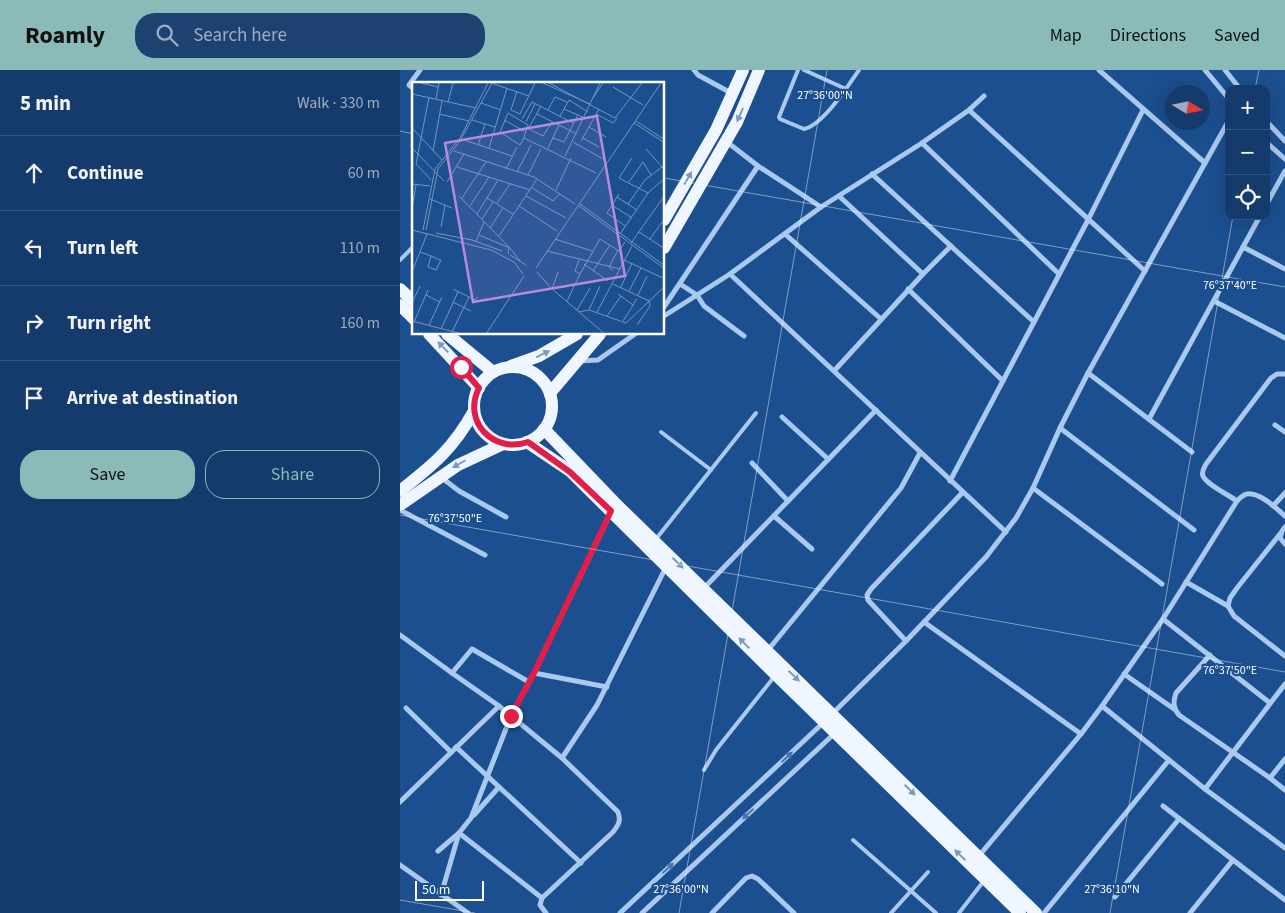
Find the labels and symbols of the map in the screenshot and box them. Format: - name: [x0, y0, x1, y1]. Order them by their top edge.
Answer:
- inset map: [412, 82, 665, 335]
- north arrow: [1165, 85, 1210, 130]
- text: 27°36'00"N: [797, 87, 853, 104]
- one-way arrow: [736, 108, 744, 122]
- one-way arrow: [684, 172, 693, 185]
- text: 76°37'40"E: [1203, 277, 1257, 294]
- one-way arrow: [437, 342, 449, 354]
- one-way arrow: [536, 349, 550, 357]
- route start: [450, 356, 473, 379]
- one-way arrow: [452, 460, 466, 469]
- text: 76°37'50"E: [428, 510, 482, 527]
- one-way arrow: [672, 556, 684, 568]
- one-way arrow: [738, 637, 750, 649]
- text: 76°37'50"E: [1203, 662, 1257, 679]
- one-way arrow: [788, 670, 800, 682]
- route end: [500, 705, 523, 728]
- one-way arrow: [780, 751, 792, 763]
- one-way arrow: [904, 784, 916, 796]
- one-way arrow: [743, 808, 755, 820]
- one-way arrow: [954, 849, 966, 861]
- one-way arrow: [662, 862, 674, 874]
- scale bar: [415, 878, 484, 901]
- text: 27°36'00"N: [653, 881, 709, 898]
- text: 27°36'10"N: [1084, 881, 1140, 898]

